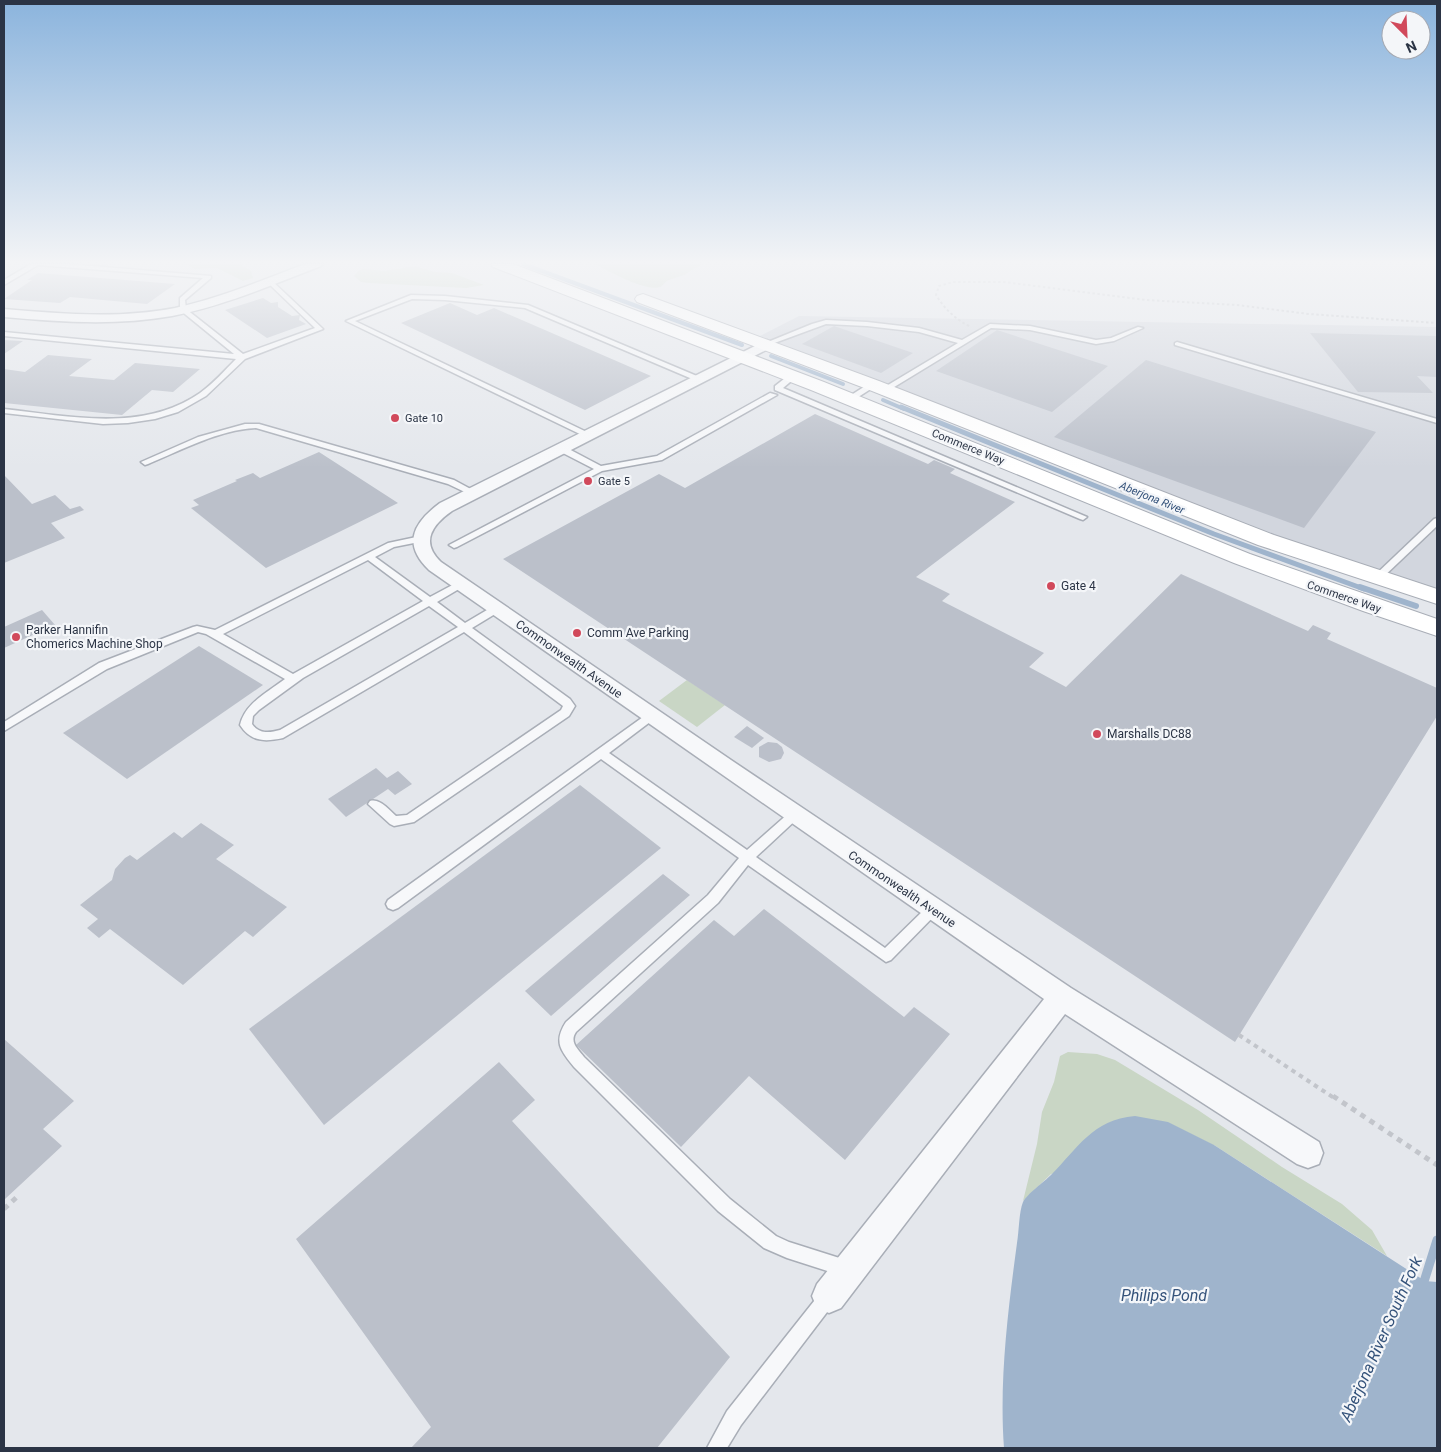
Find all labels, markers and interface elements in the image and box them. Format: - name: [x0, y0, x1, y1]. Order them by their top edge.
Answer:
- north arrow: [1381, 10, 1431, 60]
- text: N: [1404, 38, 1419, 56]
- marker: Gate 10: [389, 412, 401, 424]
- place label: Gate 10: [405, 412, 443, 425]
- street label: Commerce Way: [930, 427, 1007, 468]
- marker: Gate 5: [582, 475, 594, 487]
- place label: Gate 5: [598, 475, 630, 488]
- water label: Aberjona River: [1117, 479, 1187, 517]
- street label: Commerce Way: [1305, 578, 1383, 616]
- place label: Gate 4: [1061, 579, 1096, 593]
- marker: Gate 4: [1045, 580, 1057, 592]
- street label: Commonwealth Avenue: [513, 617, 625, 701]
- place label: Parker Hannifin Chomerics Machine Shop: [26, 623, 163, 651]
- place label: Comm Ave Parking: [587, 626, 689, 640]
- marker: Comm Ave Parking: [571, 627, 583, 639]
- marker: Parker Hannifin Chomerics Machine Shop: [10, 631, 22, 643]
- place label: Marshalls DC88: [1107, 727, 1192, 741]
- marker: Marshalls DC88: [1091, 728, 1103, 740]
- street label: Commonwealth Avenue: [846, 848, 958, 930]
- water label: Aberjona River South Fork: [1336, 1253, 1426, 1425]
- water label: Philips Pond: [1121, 1286, 1207, 1305]

